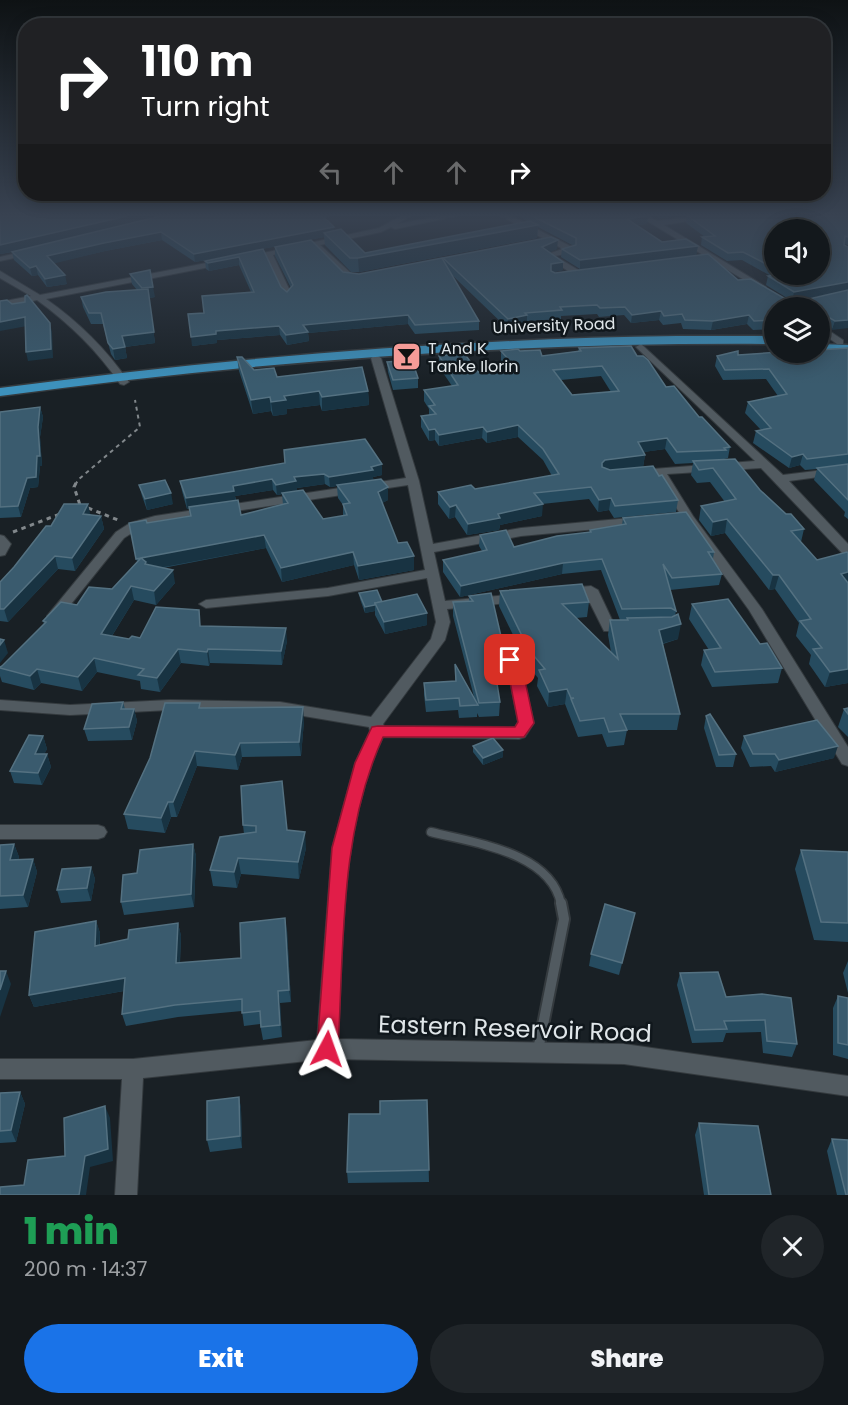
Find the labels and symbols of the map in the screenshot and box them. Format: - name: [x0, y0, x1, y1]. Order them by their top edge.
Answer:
- street label: University Road: [492, 312, 616, 339]
- place label: T And K Tanke Ilorin: [428, 337, 518, 378]
- bar icon: T And K Tanke Ilorin: [391, 341, 423, 373]
- pin: [484, 634, 535, 685]
- street label: Eastern Reservoir Road: [378, 1007, 652, 1050]
- position arrow: [295, 1017, 359, 1081]

